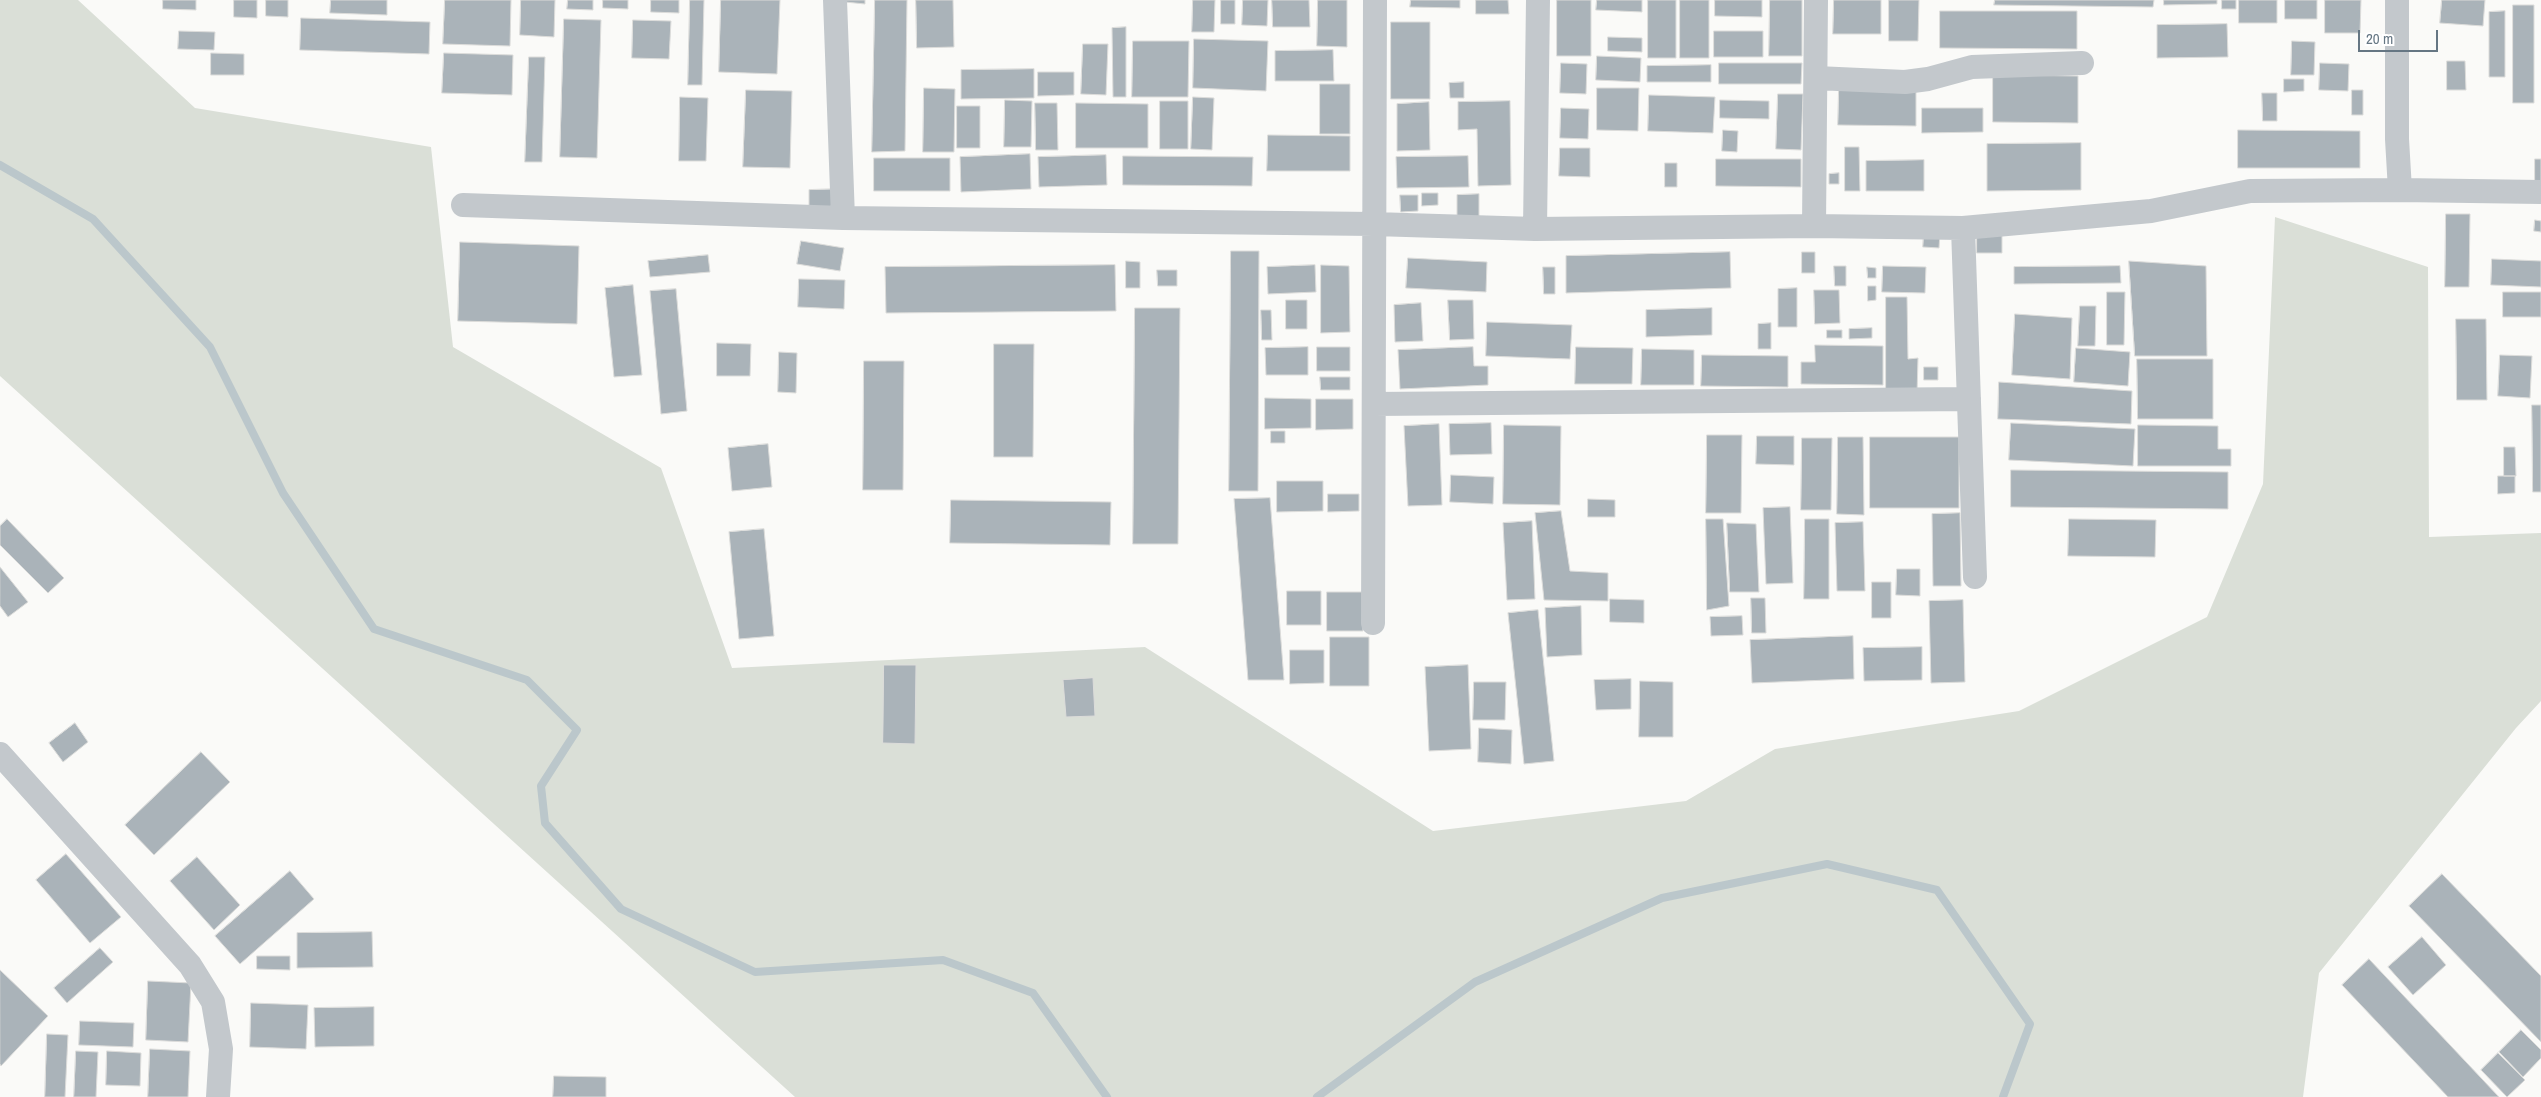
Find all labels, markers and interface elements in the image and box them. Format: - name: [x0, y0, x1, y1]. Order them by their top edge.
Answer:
- scale bar: [2361, 20, 2441, 52]
- text: 20 m: [2366, 28, 2393, 49]

